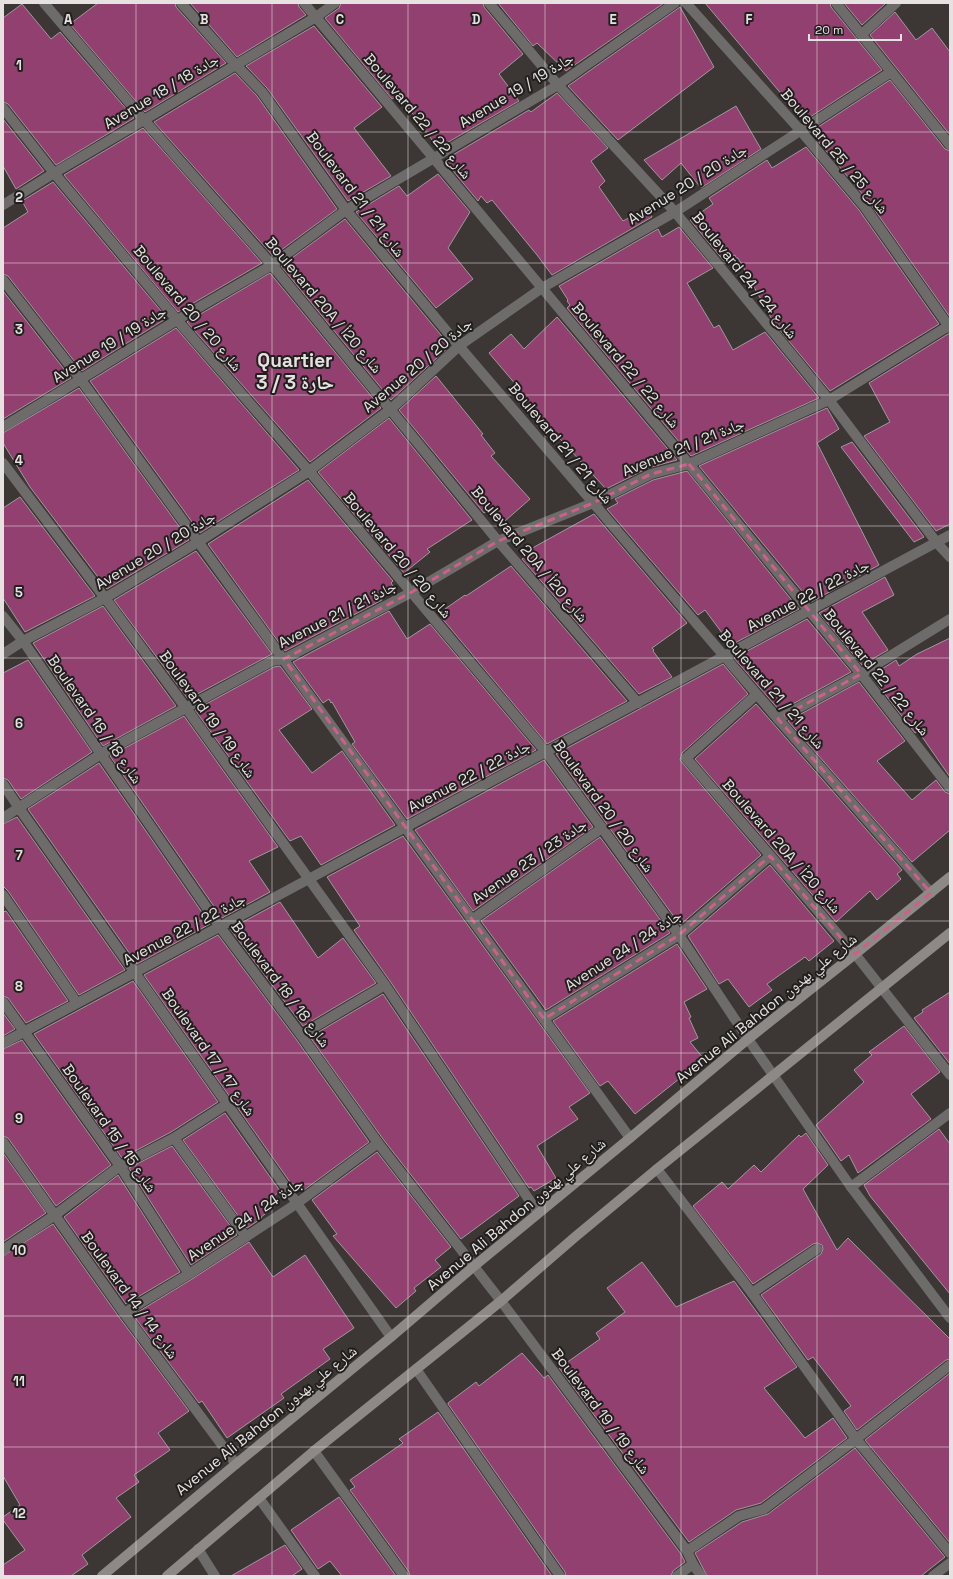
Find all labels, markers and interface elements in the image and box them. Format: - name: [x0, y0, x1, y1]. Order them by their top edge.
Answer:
- text: A: [64, 11, 73, 28]
- text: B: [200, 11, 209, 28]
- text: C: [336, 11, 344, 28]
- text: D: [472, 11, 481, 28]
- text: E: [609, 11, 617, 28]
- text: F: [746, 11, 753, 28]
- scale bar: [809, 16, 901, 42]
- text: 20 m: [815, 22, 843, 38]
- street label: Avenue 19 / جادة 19: [455, 48, 577, 132]
- street label: Avenue 18 / جادة 18: [100, 49, 222, 133]
- street label: Boulevard 22 / شارع 22: [359, 49, 476, 183]
- text: 1: [16, 57, 22, 74]
- street label: Boulevard 25 / شارع 25: [776, 84, 893, 218]
- street label: Boulevard 21 / شارع 21: [302, 127, 409, 261]
- street label: Avenue 20 / جادة 20: [624, 139, 750, 228]
- text: 2: [15, 189, 23, 206]
- street label: Boulevard 24 / شارع 24: [687, 208, 802, 343]
- street label: Boulevard 20A / شارع 20أ: [261, 233, 387, 378]
- street label: Boulevard 20 / شارع 20: [129, 241, 246, 376]
- street label: Boulevard 22 / شارع 22: [567, 298, 684, 432]
- street label: Avenue 19 / جادة 19: [49, 301, 170, 387]
- street label: Avenue 20 / جادة 20: [358, 313, 476, 416]
- text: 3: [15, 321, 23, 338]
- district label: Quartier 3 / حارة 3: [256, 348, 334, 395]
- street label: Boulevard 21 / شارع 21: [504, 379, 617, 508]
- street label: Avenue 21 / جادة 21: [619, 414, 747, 480]
- text: 4: [15, 452, 23, 469]
- street label: Boulevard 20A / شارع 20أ: [467, 482, 593, 627]
- street label: Boulevard 20 / شارع 20: [339, 488, 456, 623]
- street label: Avenue 20 / جادة 20: [91, 506, 219, 593]
- street label: Avenue 22 / جادة 22: [744, 555, 873, 635]
- street label: Avenue 21 / جادة 21: [275, 576, 400, 652]
- text: 5: [15, 584, 23, 601]
- street label: Boulevard 22 / شارع 22: [819, 605, 934, 740]
- street label: Boulevard 21 / شارع 21: [714, 625, 829, 753]
- street label: Boulevard 19 / شارع 19: [155, 647, 261, 782]
- street label: Boulevard 18 / شارع 18: [43, 651, 147, 788]
- text: 6: [15, 715, 23, 732]
- street label: Avenue 22 / جادة 22: [405, 736, 534, 816]
- street label: Boulevard 20 / شارع 20: [549, 736, 658, 877]
- street label: Boulevard 20A / شارع 20أ: [718, 775, 846, 918]
- street label: Avenue 23 / جادة 23: [468, 814, 590, 908]
- text: 7: [15, 847, 23, 864]
- street label: Avenue 22 / جادة 22: [120, 889, 249, 969]
- street label: Avenue 24 / جادة 24: [561, 905, 685, 995]
- street label: Boulevard 18 / شارع 18: [227, 917, 335, 1051]
- street label: Avenue Ali Bahdon شارع علي بهدون: [672, 929, 862, 1089]
- text: 8: [15, 978, 23, 995]
- street label: Boulevard 17 / شارع 17: [157, 985, 260, 1120]
- street label: Boulevard 15 / شارع 15: [58, 1060, 161, 1196]
- text: 9: [15, 1110, 23, 1127]
- street label: Avenue Ali Bahdon شارع علي بهدون: [423, 1134, 611, 1297]
- street label: Avenue 24 / جادة 24: [183, 1173, 307, 1265]
- street label: Boulevard 14 / شارع 14: [77, 1228, 183, 1363]
- text: 10: [12, 1242, 26, 1259]
- street label: Avenue Ali Bahdon شارع علي بهدون: [172, 1341, 362, 1501]
- street label: Boulevard 19 / شارع 19: [547, 1344, 655, 1478]
- text: 11: [13, 1373, 25, 1390]
- text: 12: [12, 1505, 26, 1522]

